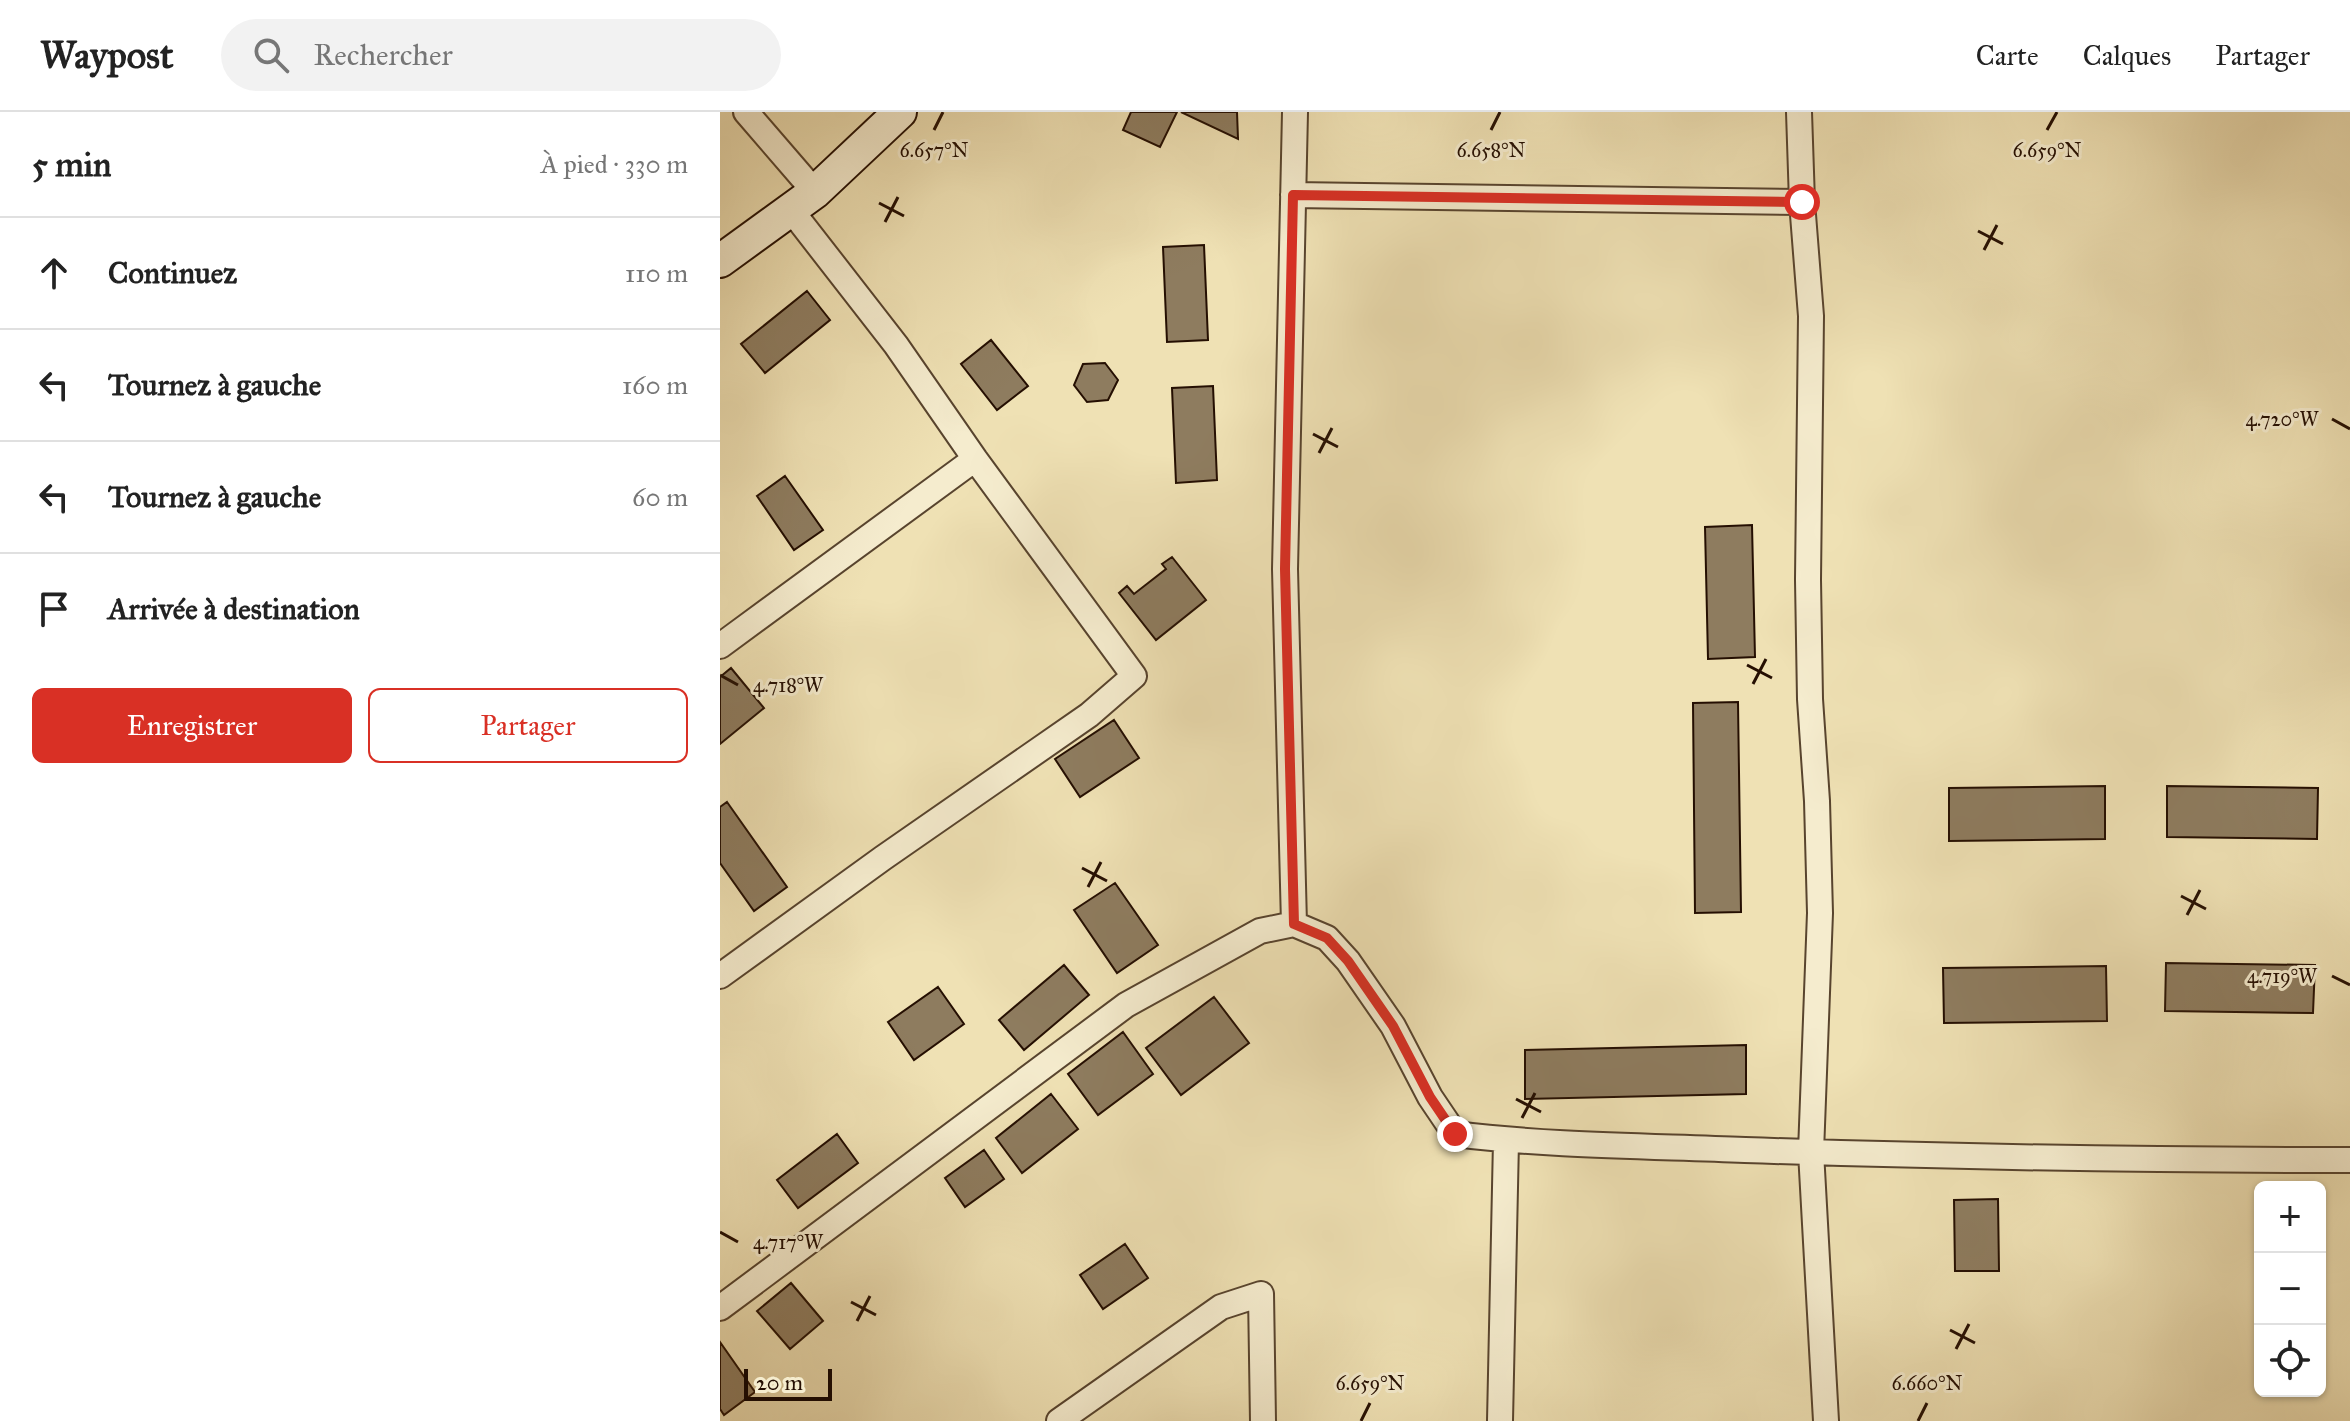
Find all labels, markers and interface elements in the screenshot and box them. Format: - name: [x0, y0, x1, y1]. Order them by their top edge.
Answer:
- search box: [221, 19, 781, 91]
- text: Waypost: [40, 32, 173, 78]
- icon: search: [249, 33, 293, 77]
- text: Rechercher: [313, 37, 453, 73]
- text: Carte: [1976, 38, 2039, 73]
- text: Calques: [2083, 38, 2171, 73]
- text: Partager: [2215, 38, 2310, 73]
- text: 6.657°N: [900, 138, 968, 162]
- text: 6.658°N: [1457, 138, 1525, 162]
- text: 6.659°N: [2013, 138, 2081, 162]
- text: 5 min: [32, 144, 111, 185]
- text: À pied · 330 m: [541, 148, 688, 180]
- route start: [1784, 184, 1820, 220]
- icon: ahead: [32, 251, 76, 295]
- text: Continuez: [108, 255, 237, 291]
- text: 110 m: [625, 257, 688, 289]
- icon: left: [32, 363, 76, 407]
- text: Tournez à gauche: [108, 367, 321, 403]
- text: 160 m: [622, 369, 688, 401]
- text: 4.720°W: [2246, 407, 2319, 431]
- icon: left: [32, 475, 76, 519]
- text: Tournez à gauche: [108, 479, 321, 515]
- text: 60 m: [632, 481, 688, 513]
- icon: arrive: [32, 587, 76, 631]
- text: Arrivée à destination: [108, 591, 360, 627]
- text: 4.718°W: [753, 673, 824, 697]
- button: Enregistrer: [32, 688, 352, 763]
- button: Partager: [368, 688, 688, 763]
- text: 4.719°W: [2247, 964, 2318, 988]
- route end: [1437, 1116, 1473, 1152]
- map controls: [2254, 1181, 2326, 1397]
- button: +: [2254, 1181, 2326, 1253]
- text: 4.717°W: [753, 1230, 824, 1254]
- button: −: [2254, 1253, 2326, 1325]
- button: locate: [2254, 1325, 2326, 1397]
- scale bar: [744, 1365, 832, 1401]
- text: 20 m: [756, 1369, 803, 1396]
- text: 6.659°N: [1336, 1371, 1404, 1395]
- text: 6.660°N: [1892, 1371, 1962, 1395]

